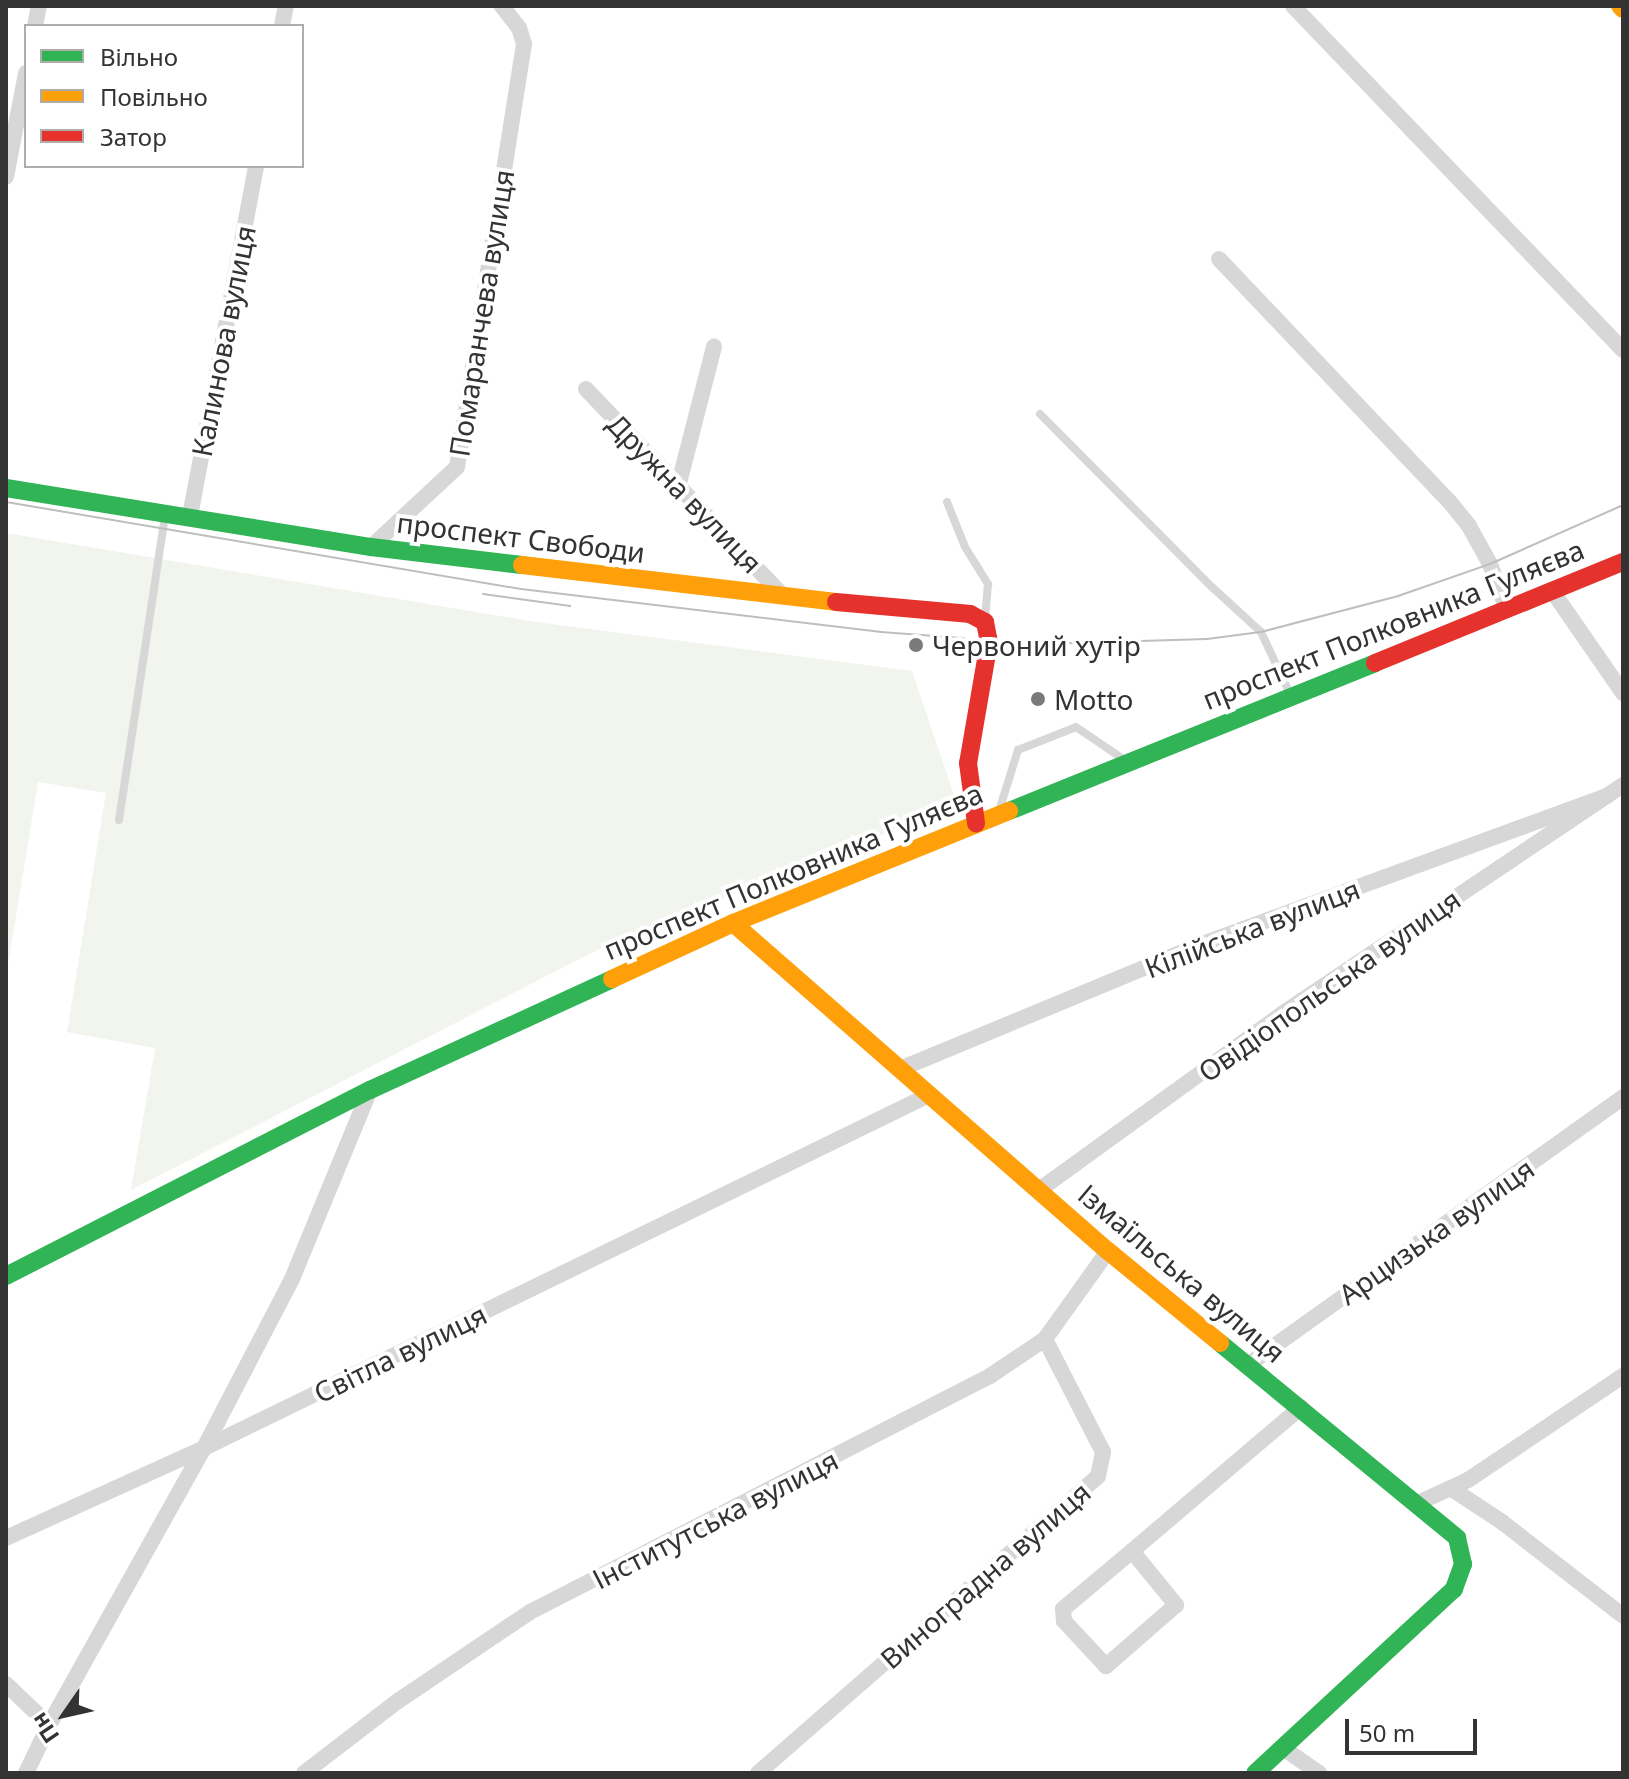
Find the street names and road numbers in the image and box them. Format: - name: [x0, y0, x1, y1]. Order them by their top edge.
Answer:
- street label: Помаранчева вулиця: [442, 167, 520, 459]
- street label: Калинова вулиця: [184, 223, 262, 459]
- street label: Дружна вулиця: [601, 407, 769, 579]
- street label: проспект Свободи: [395, 505, 647, 569]
- street label: проспект Полковника Гуляєва: [1197, 532, 1589, 716]
- street label: проспект Полковника Гуляєва: [598, 776, 988, 966]
- street label: Кілійська вулиця: [1140, 872, 1364, 984]
- street label: Овідіопольська вулиця: [1192, 882, 1466, 1088]
- street label: Арцизька вулиця: [1332, 1151, 1540, 1311]
- street label: Ізмаїльська вулиця: [1072, 1177, 1292, 1369]
- street label: Світла вулиця: [308, 1297, 492, 1409]
- street label: Інститутська вулиця: [587, 1443, 843, 1595]
- street label: Виноградна вулиця: [873, 1475, 1097, 1675]

